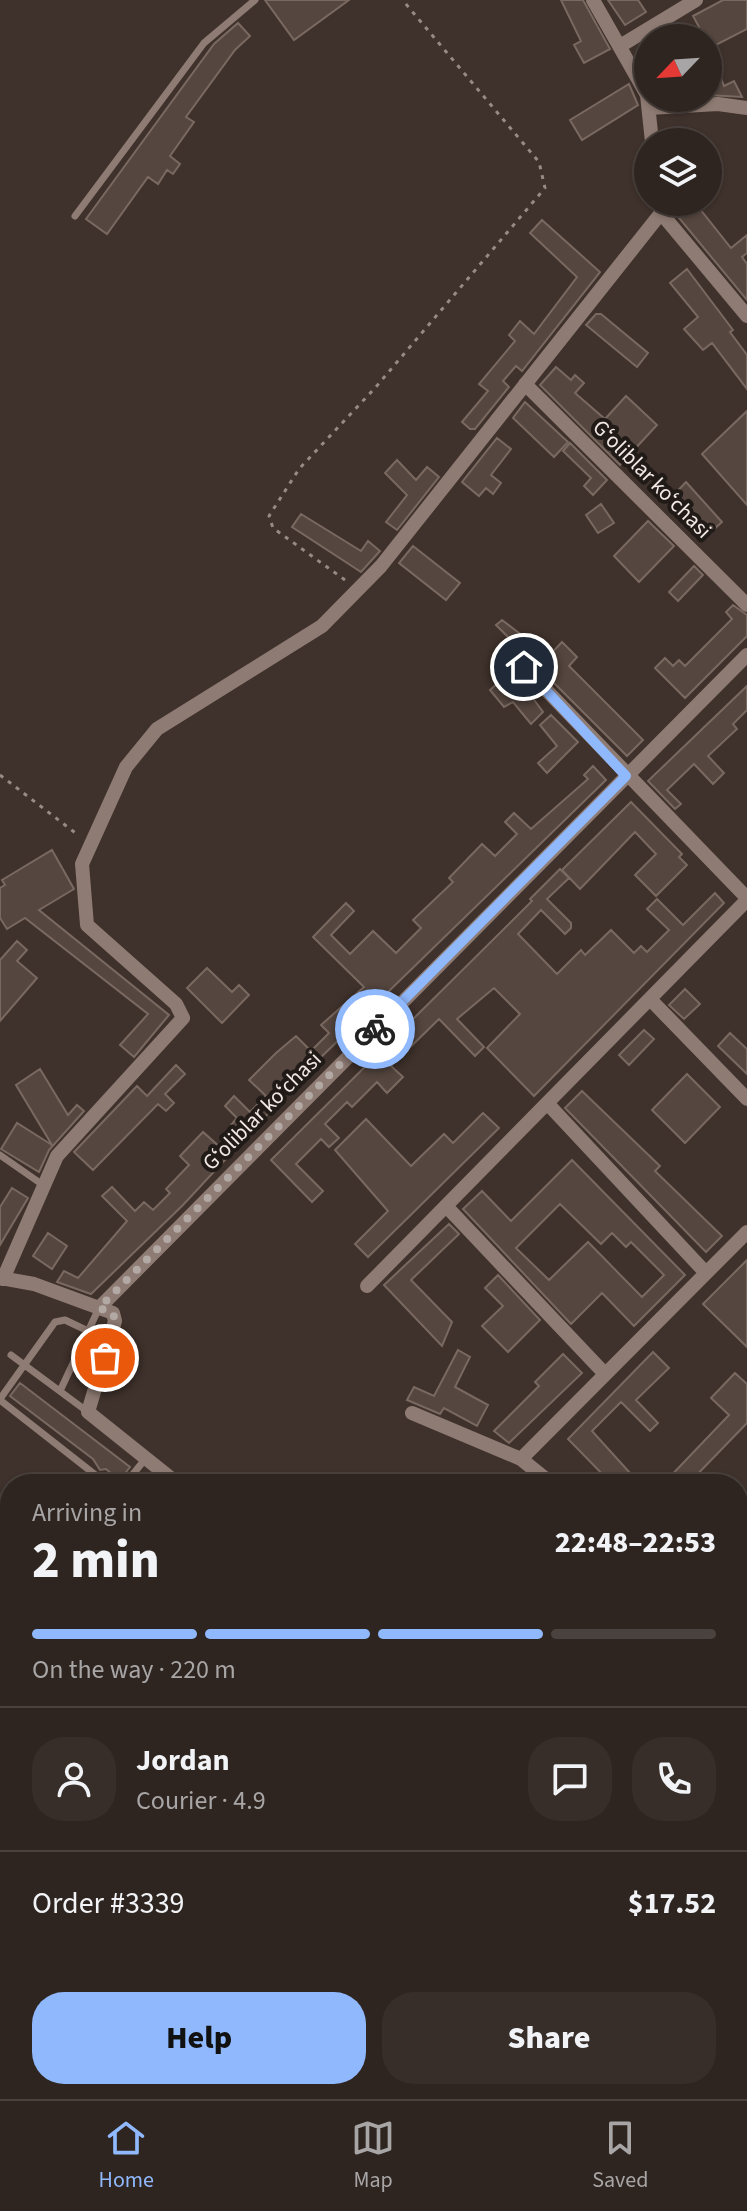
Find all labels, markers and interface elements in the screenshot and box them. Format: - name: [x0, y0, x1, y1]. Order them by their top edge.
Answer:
- north arrow: [634, 24, 722, 112]
- map controls: [634, 24, 722, 216]
- button: layers: [634, 128, 722, 216]
- street label: Gʻoliblar koʻchasi: [585, 412, 719, 546]
- pin: [490, 633, 558, 701]
- icon: home: [502, 645, 546, 689]
- courier: [335, 989, 415, 1069]
- icon: bike: [353, 1007, 397, 1051]
- street label: Gʻoliblar koʻchasi: [195, 1044, 329, 1178]
- pin: [71, 1324, 139, 1392]
- icon: bag: [83, 1336, 127, 1380]
- text: Arriving in: [32, 1494, 142, 1531]
- text: 22:48–22:53: [555, 1521, 716, 1564]
- text: 2 min: [32, 1524, 160, 1598]
- text: On the way · 220 m: [32, 1651, 236, 1688]
- button: person: [32, 1737, 116, 1821]
- button: chat: [528, 1737, 612, 1821]
- button: phone: [632, 1737, 716, 1821]
- text: Jordan: [136, 1739, 230, 1782]
- text: Courier · 4.9: [136, 1782, 266, 1819]
- text: Order #3339: [32, 1882, 185, 1925]
- text: $17.52: [628, 1882, 716, 1925]
- button: Help: [32, 1992, 366, 2084]
- button: Share: [382, 1992, 716, 2084]
- tab: Home: [99, 2116, 154, 2196]
- tab: Map: [351, 2116, 395, 2196]
- tab: Saved: [592, 2116, 648, 2196]

